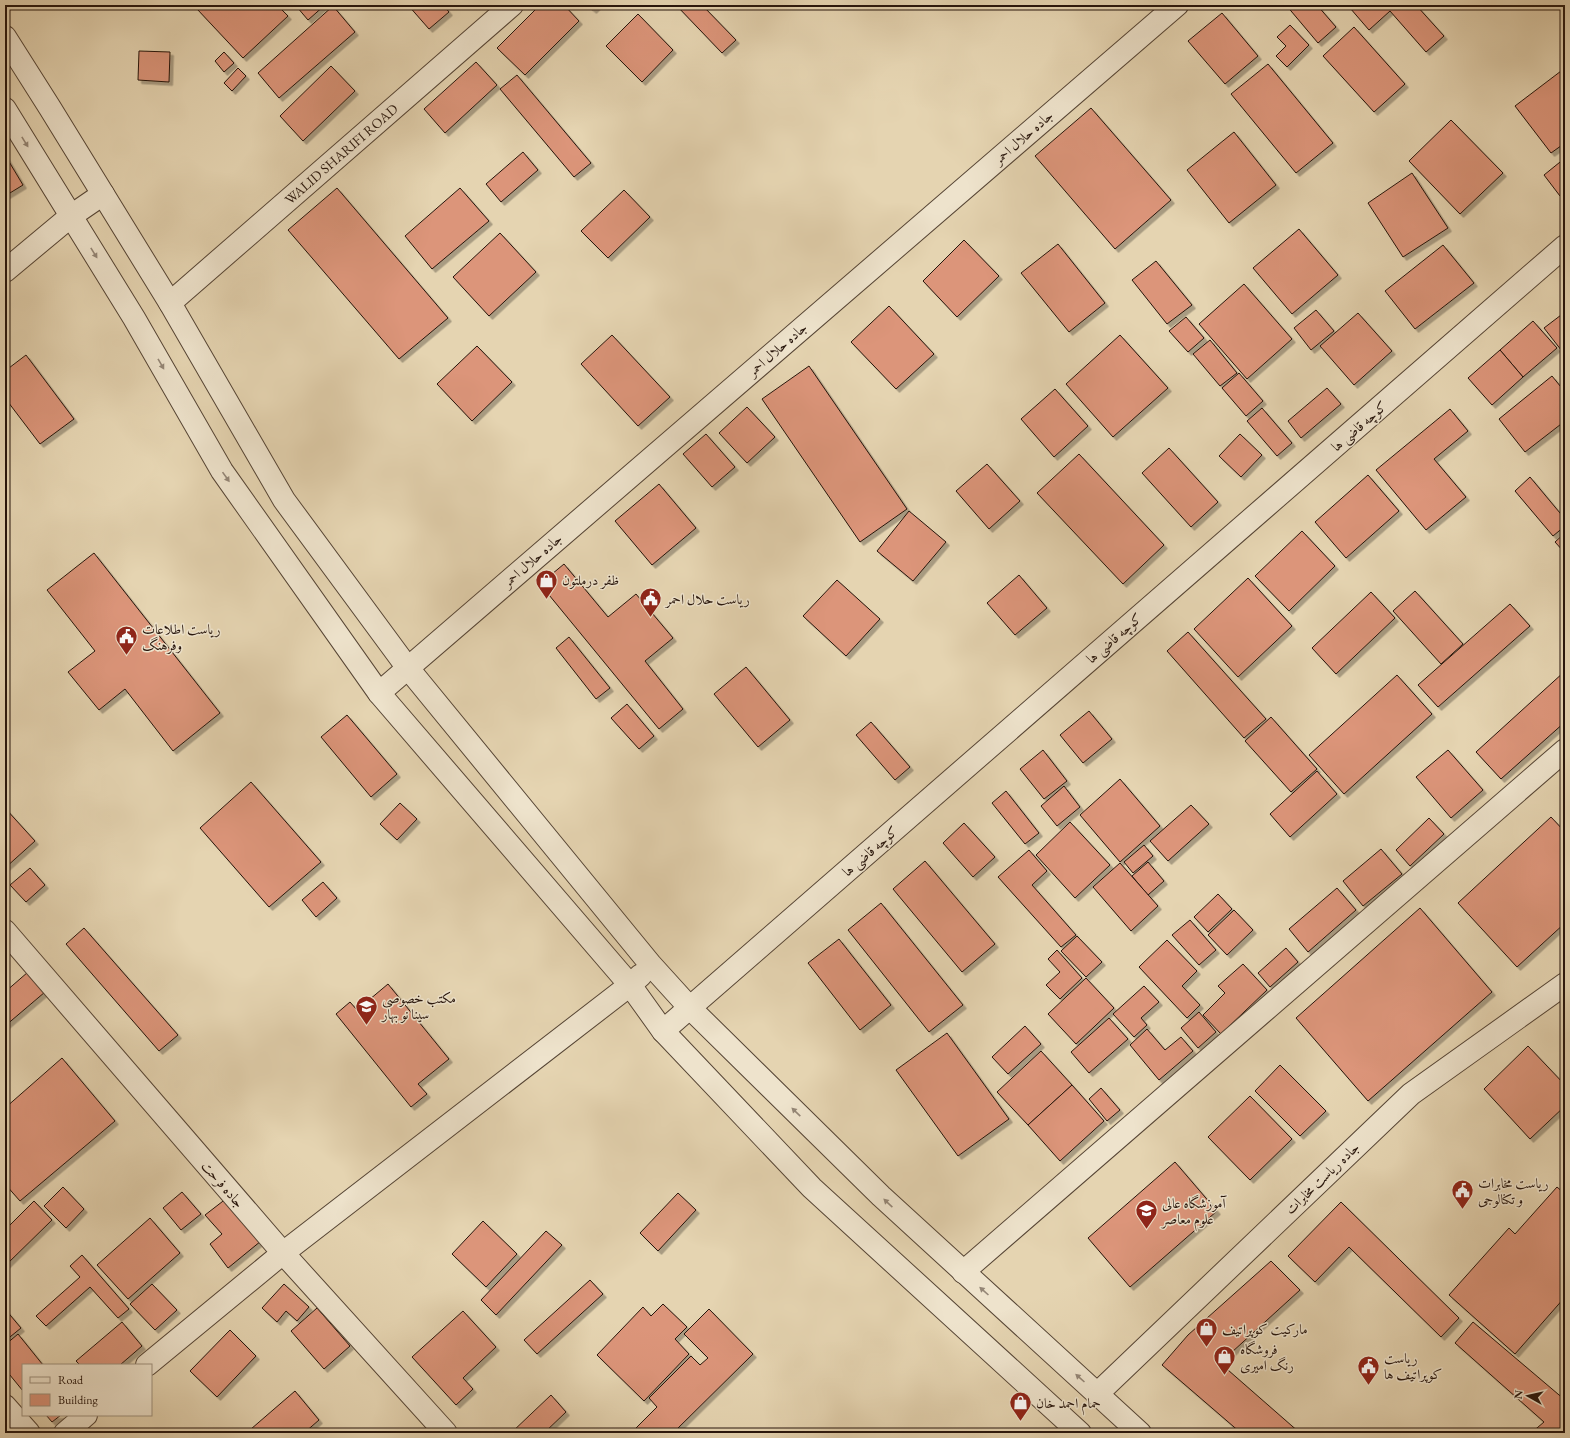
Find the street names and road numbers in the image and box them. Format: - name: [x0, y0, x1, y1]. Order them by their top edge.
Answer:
- street label: WALID SHARIFI ROAD: [281, 99, 402, 208]
- street label: جاده حلال احمر: [988, 106, 1057, 169]
- street label: جاده حلال احمر: [742, 318, 811, 381]
- street label: کوچه قاضی ها: [1327, 397, 1391, 456]
- street label: جاده حلال احمر: [497, 529, 566, 592]
- street label: کوچه قاضی ها: [1082, 609, 1146, 668]
- street label: کوچه قاضی ها: [838, 822, 902, 881]
- street label: جاده ریاست مخابرات: [1281, 1138, 1363, 1218]
- street label: جاده فرحت: [198, 1157, 248, 1211]

